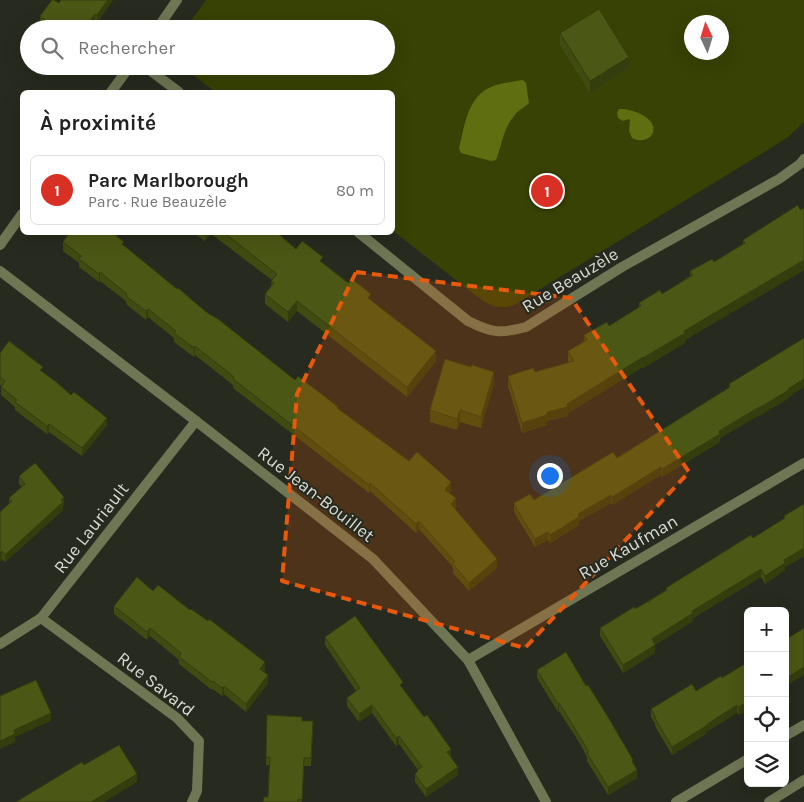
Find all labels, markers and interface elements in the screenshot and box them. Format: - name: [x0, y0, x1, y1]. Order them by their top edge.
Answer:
- north arrow: [684, 15, 729, 60]
- search box: [20, 20, 395, 75]
- icon: search: [38, 34, 66, 62]
- text: Rechercher: [78, 37, 175, 59]
- text: À proximité: [40, 111, 156, 135]
- text: Parc Marlborough: [88, 170, 249, 192]
- pin: 1: [531, 172, 563, 210]
- text: 1: [54, 181, 60, 200]
- text: 80 m: [336, 181, 374, 200]
- text: Parc · Rue Beauzèle: [88, 192, 227, 211]
- street label: Rue Beauzèle: [518, 243, 622, 317]
- street label: Rue Jean-Bouillet: [253, 442, 379, 547]
- your location: [537, 463, 563, 489]
- street label: Rue Lauriault: [49, 478, 133, 578]
- street label: Rue Kaufman: [574, 510, 682, 584]
- map controls: [744, 607, 789, 787]
- button: +: [744, 607, 789, 652]
- street label: Rue Savard: [113, 647, 199, 721]
- button: −: [744, 652, 789, 697]
- button: locate: [744, 697, 789, 742]
- button: layers: [744, 742, 789, 787]

